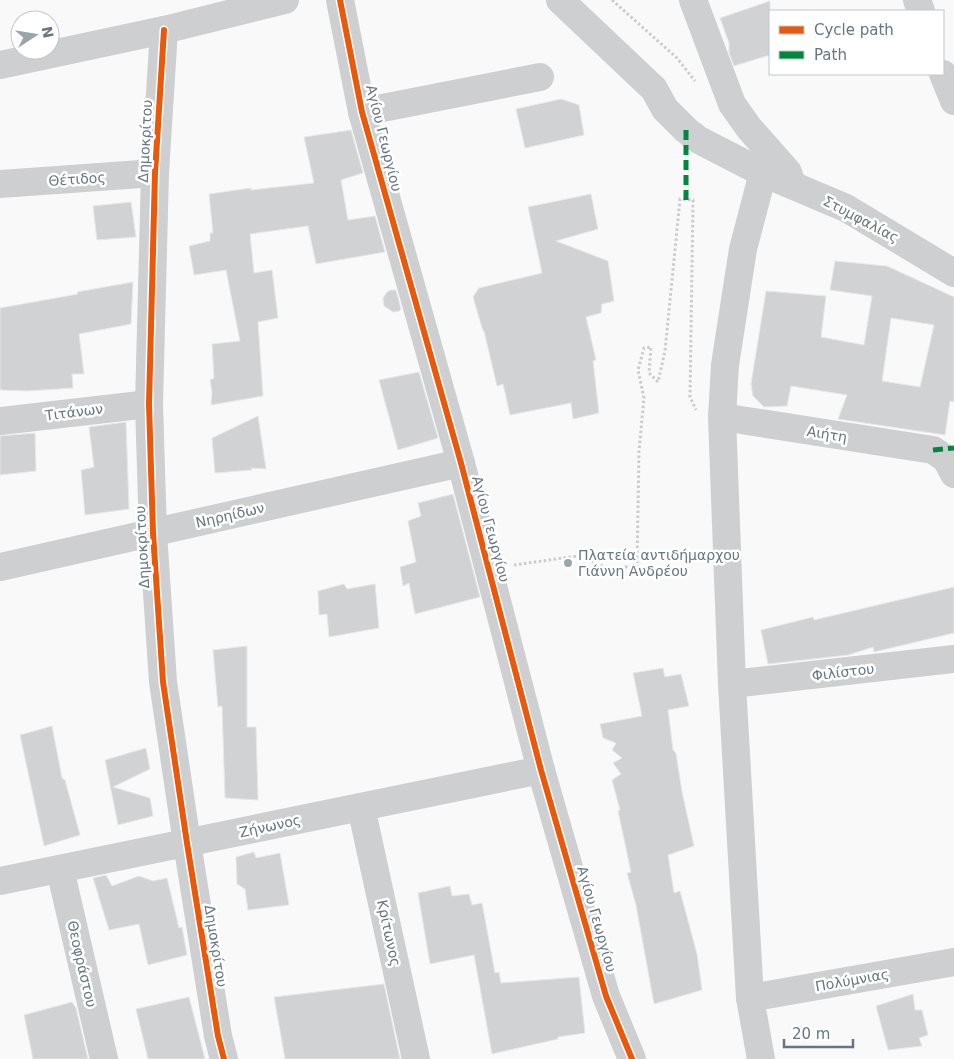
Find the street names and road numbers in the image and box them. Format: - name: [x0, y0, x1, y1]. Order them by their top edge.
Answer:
- street label: Αγίου Γεωργίου: [363, 83, 405, 193]
- street label: Δημοκρίτου: [135, 99, 155, 183]
- street label: Θέτιδος: [48, 169, 106, 189]
- street label: Στυμφαλίας: [821, 192, 901, 246]
- street label: Τιτάνων: [43, 400, 104, 424]
- street label: Αιήτη: [806, 423, 848, 445]
- street label: Αγίου Γεωργίου: [469, 474, 513, 584]
- street label: Νηρηίδων: [194, 499, 266, 531]
- street label: Δημοκρίτου: [132, 505, 152, 589]
- street label: Φιλίστου: [811, 660, 875, 684]
- street label: Ζήνωνος: [238, 812, 302, 840]
- street label: Αγίου Γεωργίου: [574, 864, 620, 974]
- street label: Κρίτωνος: [374, 898, 404, 968]
- street label: Δημοκρίτου: [202, 904, 230, 988]
- street label: Θεοφράστου: [64, 919, 100, 1009]
- street label: Πολύμνιας: [814, 966, 890, 994]

